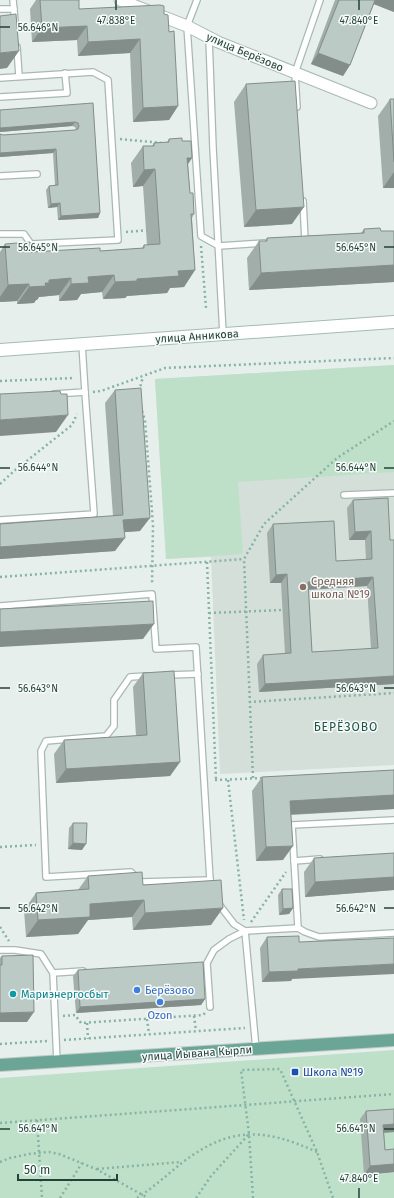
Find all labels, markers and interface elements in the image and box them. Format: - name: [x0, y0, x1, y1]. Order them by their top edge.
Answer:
- text: 47.838°E: [97, 15, 135, 27]
- text: 47.840°E: [340, 15, 378, 27]
- text: 56.646°N: [18, 22, 58, 34]
- street label: улица Берёзово: [204, 30, 285, 75]
- text: 56.645°N: [18, 242, 58, 254]
- text: 56.645°N: [336, 242, 376, 254]
- street label: улица Анникова: [155, 327, 239, 346]
- text: 56.644°N: [18, 462, 58, 474]
- text: 56.644°N: [336, 462, 376, 474]
- place label: Средняя школа №19: [311, 575, 370, 601]
- marker: Средняя школа №19: [298, 582, 308, 592]
- text: 56.643°N: [18, 683, 58, 695]
- text: 56.643°N: [336, 683, 376, 695]
- district label: БЕРЁЗОВО: [314, 719, 378, 734]
- text: 56.642°N: [18, 903, 58, 915]
- text: 56.642°N: [336, 903, 376, 915]
- place label: Берёзово: [145, 984, 194, 997]
- marker: Берёзово: [132, 985, 142, 995]
- place label: Мариэнергосбыт: [21, 988, 109, 1001]
- marker: Мариэнергосбыт: [8, 989, 18, 999]
- marker: Ozon: [155, 997, 165, 1007]
- place label: Ozon: [147, 1009, 173, 1022]
- street label: улица Йывана Кырли: [141, 1043, 253, 1064]
- place label: Школа №19: [303, 1066, 363, 1079]
- marker: Школа №19: [290, 1067, 300, 1077]
- text: 56.641°N: [18, 1123, 58, 1135]
- text: 56.641°N: [336, 1123, 376, 1135]
- scale bar: [18, 1156, 117, 1182]
- text: 50 m: [24, 1163, 50, 1177]
- text: 47.840°E: [340, 1173, 378, 1185]

